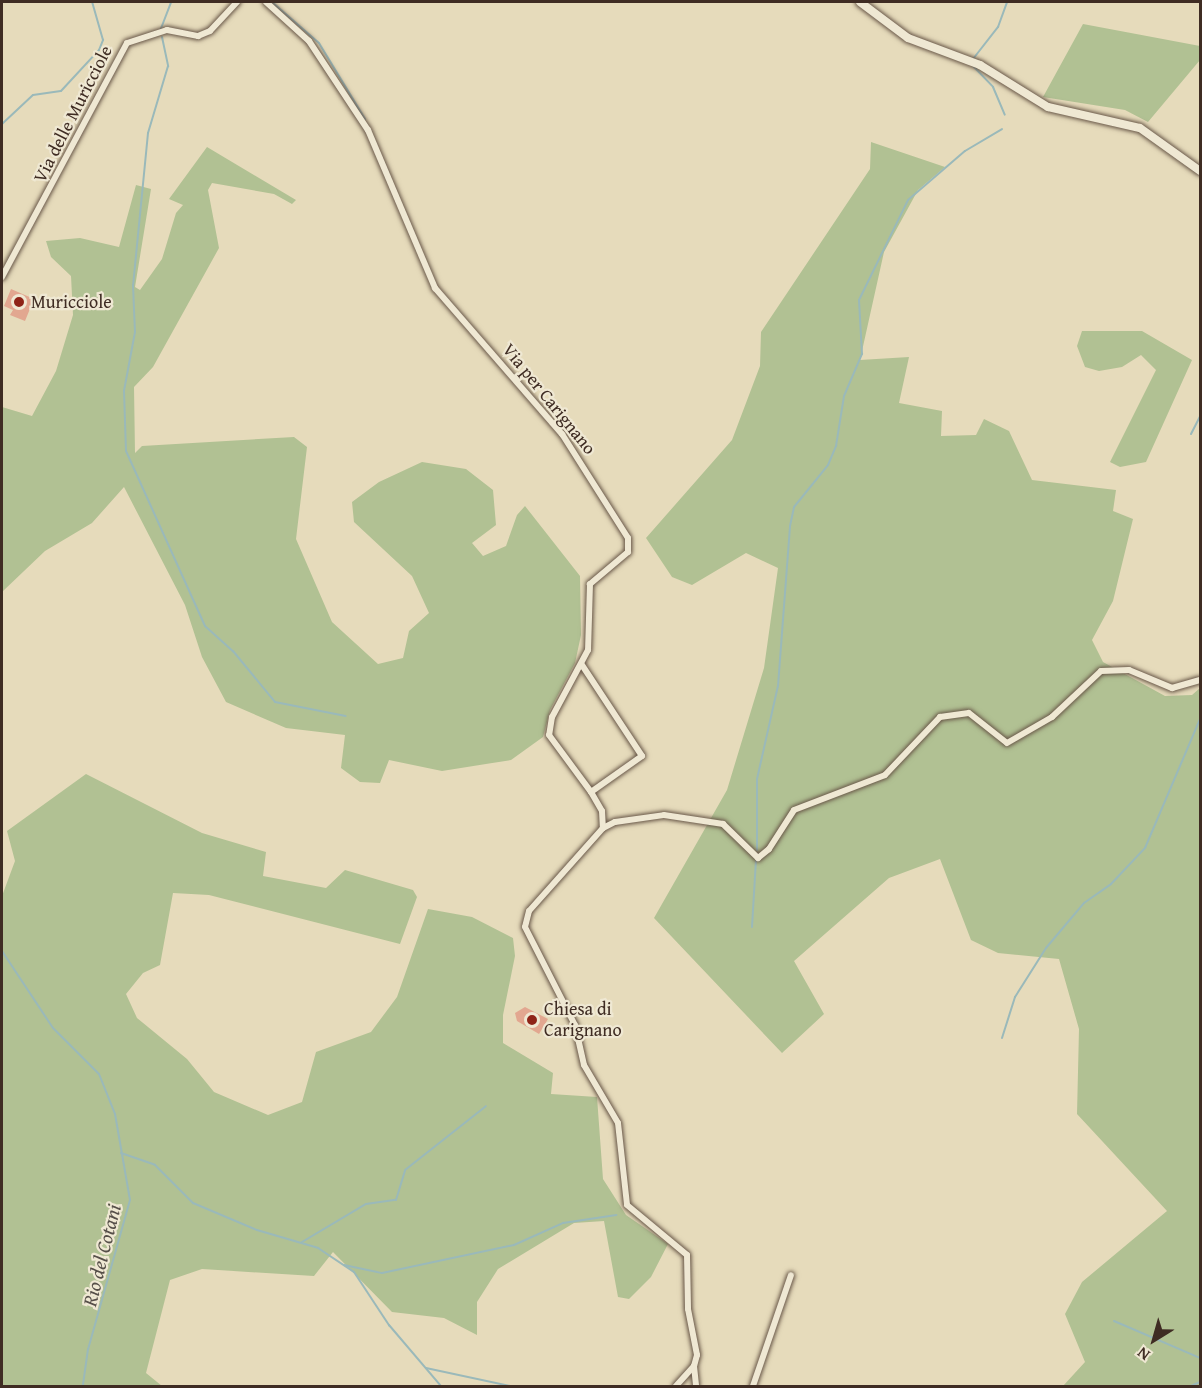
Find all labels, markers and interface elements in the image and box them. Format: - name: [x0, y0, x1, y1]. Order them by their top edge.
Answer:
- street label: Via delle Muricciole: [29, 42, 117, 186]
- place label: Muricciole: [31, 291, 112, 313]
- marker: Muricciole: [12, 295, 26, 309]
- street label: Via per Carignano: [498, 339, 600, 459]
- place label: Chiesa di Carignano: [544, 999, 622, 1042]
- marker: Chiesa di Carignano: [525, 1013, 539, 1027]
- water label: Rio del Cotani: [77, 1202, 125, 1308]
- north arrow: [1124, 1310, 1184, 1370]
- text: N: [1132, 1342, 1155, 1367]

